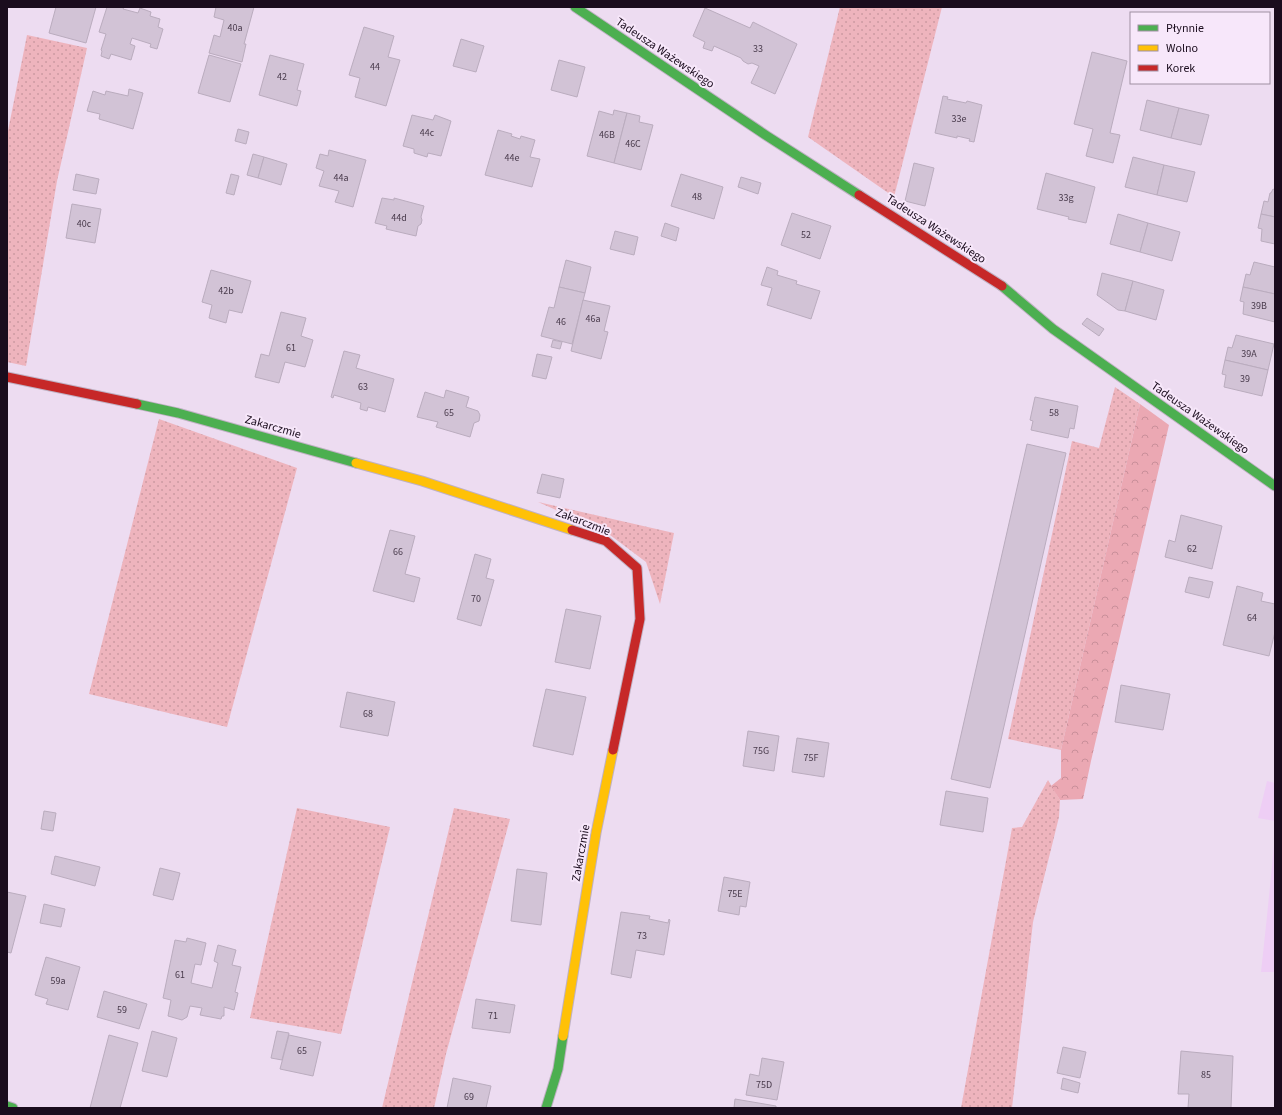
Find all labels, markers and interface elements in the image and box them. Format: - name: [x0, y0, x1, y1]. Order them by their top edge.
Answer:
- legend: [1130, 12, 1270, 84]
- street label: Tadeusza Ważewskiego: [612, 13, 718, 93]
- text: Płynnie: [1166, 20, 1204, 37]
- house number: 40a: [228, 21, 242, 35]
- text: Wolno: [1166, 40, 1198, 57]
- house number: 33: [753, 42, 763, 56]
- house number: 44: [370, 60, 380, 74]
- text: Korek: [1166, 60, 1195, 77]
- house number: 42: [277, 70, 287, 84]
- house number: 33e: [952, 112, 966, 126]
- house number: 44c: [420, 126, 435, 140]
- house number: 46B: [599, 128, 615, 142]
- house number: 46C: [625, 137, 641, 151]
- house number: 44e: [505, 151, 519, 165]
- house number: 44a: [334, 171, 348, 185]
- house number: 48: [692, 190, 702, 204]
- street label: Tadeusza Ważewskiego: [883, 190, 989, 268]
- house number: 33g: [1059, 191, 1073, 205]
- house number: 44d: [391, 211, 407, 225]
- house number: 40c: [77, 217, 92, 231]
- house number: 52: [801, 228, 811, 242]
- house number: 42b: [218, 284, 234, 298]
- house number: 39B: [1251, 299, 1267, 313]
- house number: 46a: [586, 312, 600, 326]
- house number: 46: [556, 315, 566, 329]
- house number: 61: [286, 341, 296, 355]
- house number: 39A: [1241, 347, 1257, 361]
- house number: 39: [1240, 372, 1250, 386]
- street label: Tadeusza Ważewskiego: [1148, 378, 1252, 458]
- house number: 63: [358, 380, 368, 394]
- house number: 65: [444, 406, 454, 420]
- house number: 58: [1049, 406, 1059, 420]
- street label: Zakarczmie: [243, 411, 303, 443]
- street label: Zakarczmie: [553, 504, 613, 540]
- house number: 62: [1187, 542, 1197, 556]
- house number: 66: [393, 545, 403, 559]
- house number: 70: [471, 592, 481, 606]
- house number: 64: [1247, 611, 1257, 625]
- house number: 68: [363, 707, 373, 721]
- house number: 75G: [753, 744, 769, 758]
- house number: 75F: [804, 751, 818, 765]
- street label: Zakarczmie: [568, 823, 594, 883]
- house number: 75E: [727, 887, 743, 901]
- house number: 73: [637, 929, 647, 943]
- house number: 61: [175, 968, 185, 982]
- house number: 59a: [51, 974, 65, 988]
- house number: 59: [117, 1003, 127, 1017]
- house number: 71: [488, 1009, 498, 1023]
- house number: 65: [297, 1044, 307, 1058]
- house number: 85: [1201, 1068, 1211, 1082]
- house number: 75D: [756, 1078, 772, 1092]
- house number: 69: [464, 1090, 474, 1104]

